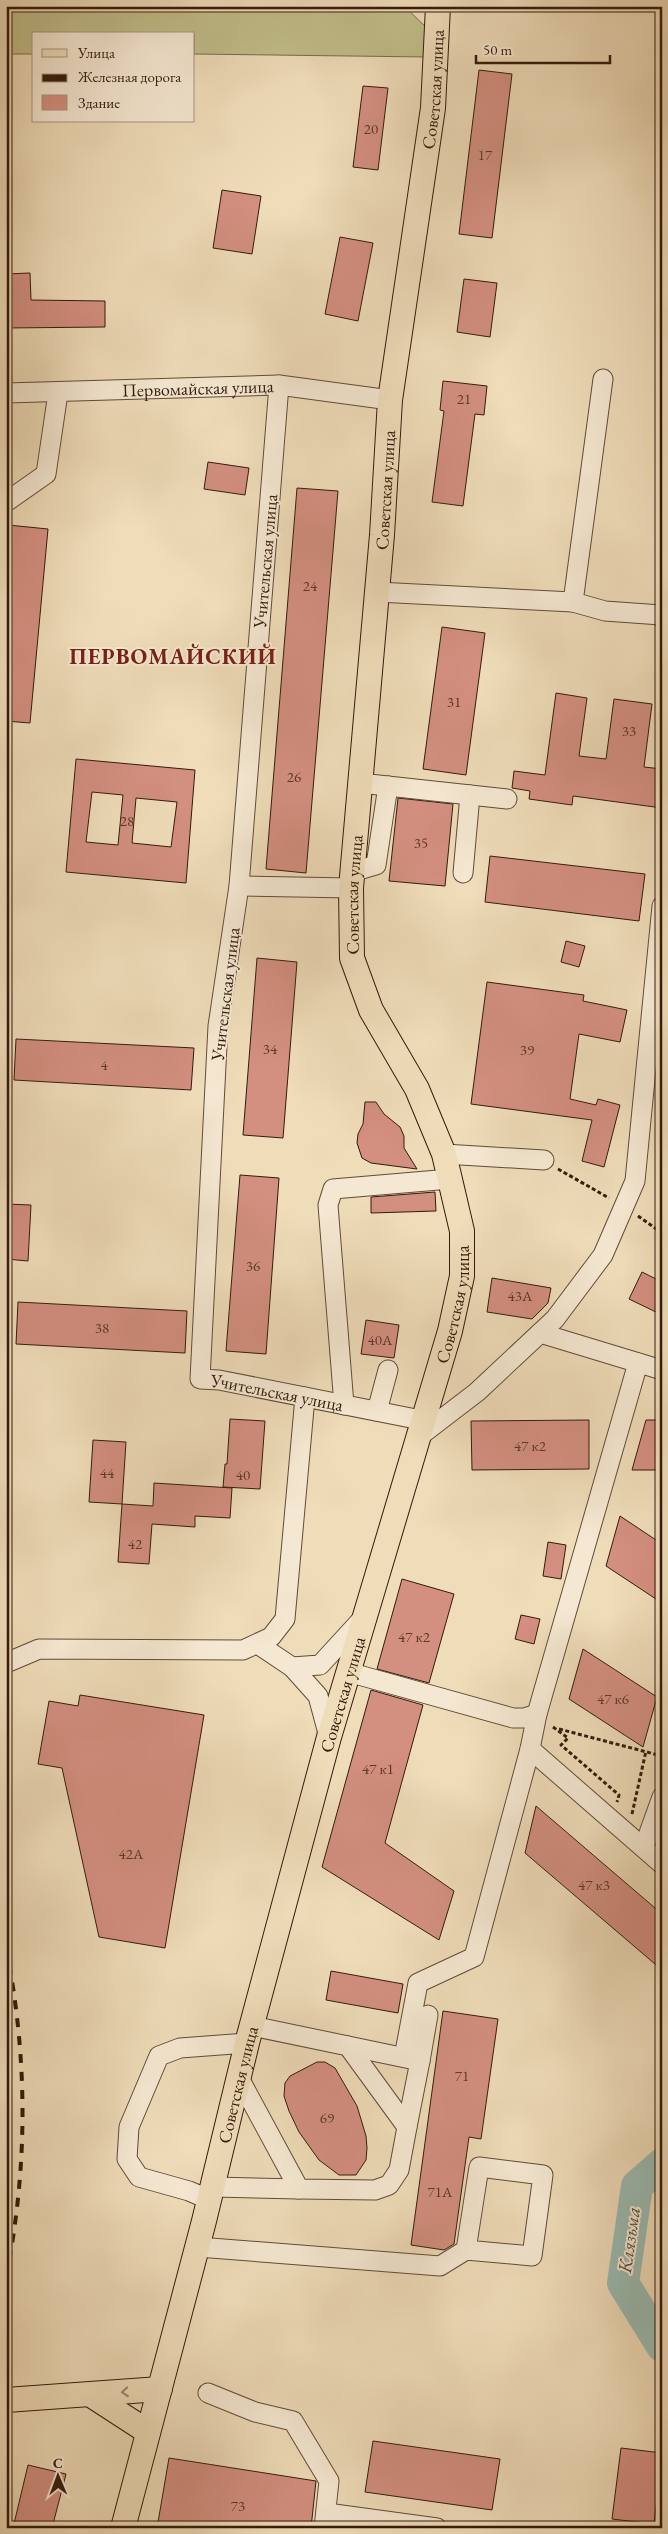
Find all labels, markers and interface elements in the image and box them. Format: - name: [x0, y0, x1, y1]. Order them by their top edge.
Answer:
- street label: Советская улица: [416, 28, 448, 151]
- legend: [32, 32, 195, 122]
- scale bar: [476, 32, 609, 64]
- text: 50 m: [483, 40, 512, 59]
- text: Улица: [77, 43, 115, 62]
- text: Железная дорога: [77, 67, 181, 86]
- text: Здание: [78, 93, 120, 112]
- house number: 20: [364, 119, 378, 138]
- house number: 17: [478, 145, 493, 164]
- street label: Первомайская улица: [122, 374, 275, 401]
- house number: 21: [457, 389, 471, 408]
- street label: Советская улица: [369, 429, 400, 551]
- street label: Учительская улица: [248, 492, 282, 630]
- house number: 24: [303, 576, 318, 595]
- district label: ПЕРВОМАЙСКИЙ: [69, 642, 277, 671]
- house number: 31: [447, 692, 461, 711]
- house number: 33: [622, 721, 636, 740]
- house number: 26: [287, 767, 301, 786]
- house number: 28: [120, 811, 134, 830]
- street label: Советская улица: [339, 833, 367, 955]
- house number: 35: [414, 833, 428, 852]
- street label: Учительская улица: [205, 925, 245, 1063]
- house number: 34: [263, 1039, 278, 1058]
- house number: 39: [520, 1040, 534, 1059]
- house number: 4: [100, 1055, 108, 1074]
- street label: Советская улица: [430, 1245, 474, 1366]
- house number: 36: [246, 1256, 260, 1275]
- house number: 43А: [508, 1286, 533, 1305]
- house number: 38: [95, 1318, 109, 1337]
- house number: 40А: [368, 1330, 393, 1349]
- street label: Учительская улица: [210, 1368, 346, 1416]
- house number: 47 к2: [514, 1436, 547, 1455]
- house number: 44: [100, 1463, 115, 1482]
- house number: 40: [236, 1465, 250, 1484]
- house number: 42: [128, 1534, 143, 1553]
- house number: 47 к2: [398, 1627, 431, 1646]
- street label: Советская улица: [314, 1633, 370, 1755]
- house number: 47 к6: [597, 1689, 629, 1708]
- house number: 47 к1: [362, 1759, 394, 1778]
- house number: 42А: [119, 1844, 144, 1863]
- house number: 47 к3: [578, 1875, 610, 1894]
- street label: Советская улица: [212, 2022, 263, 2146]
- house number: 71: [455, 2066, 469, 2085]
- house number: 69: [320, 2108, 334, 2127]
- house number: 71А: [428, 2182, 453, 2201]
- water label: Клязьма: [612, 2205, 646, 2276]
- one-way arrow: [121, 2386, 129, 2397]
- north arrow: [32, 2452, 82, 2502]
- text: С: [53, 2454, 63, 2472]
- house number: 73: [231, 2496, 245, 2515]

